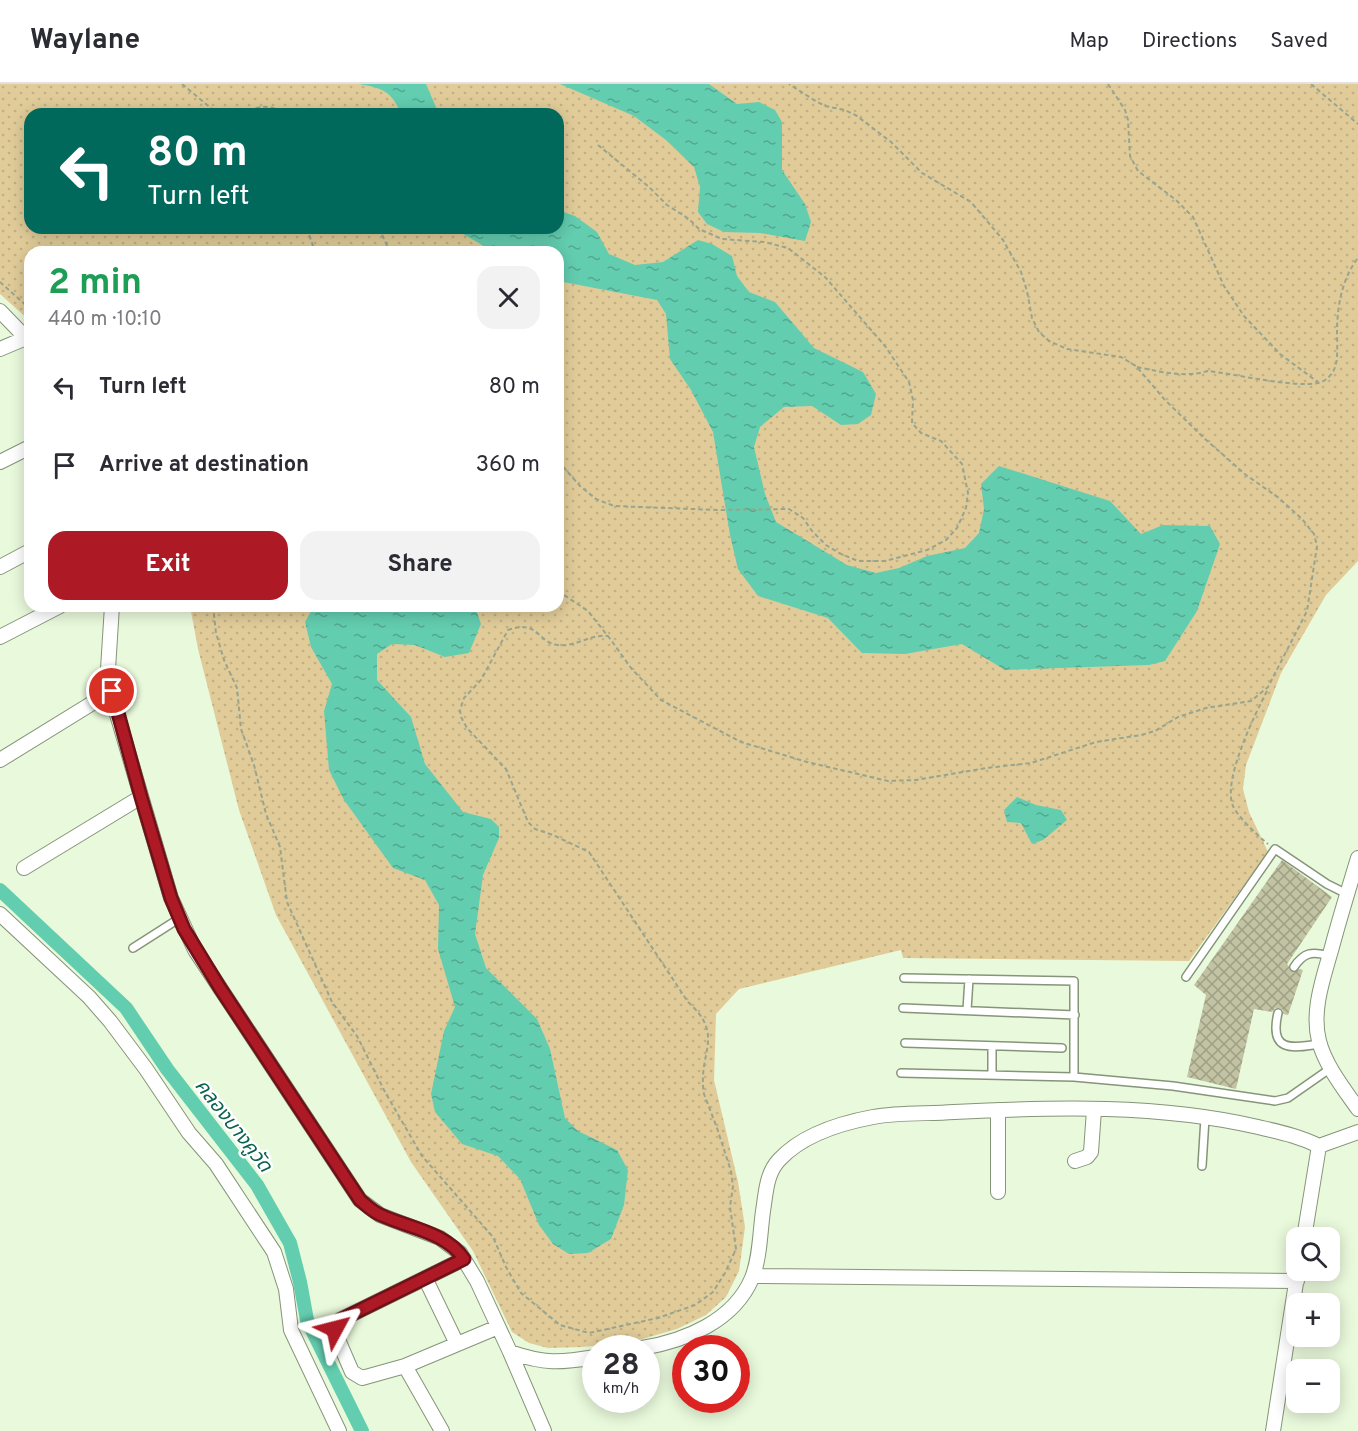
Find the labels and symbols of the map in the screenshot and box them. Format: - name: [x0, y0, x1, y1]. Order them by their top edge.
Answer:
- pin: [86, 665, 137, 716]
- water label: คลองบางคูวัด: [188, 1074, 277, 1179]
- position arrow: [303, 1297, 367, 1361]
- speed limit sign: 30: [672, 1335, 750, 1413]

